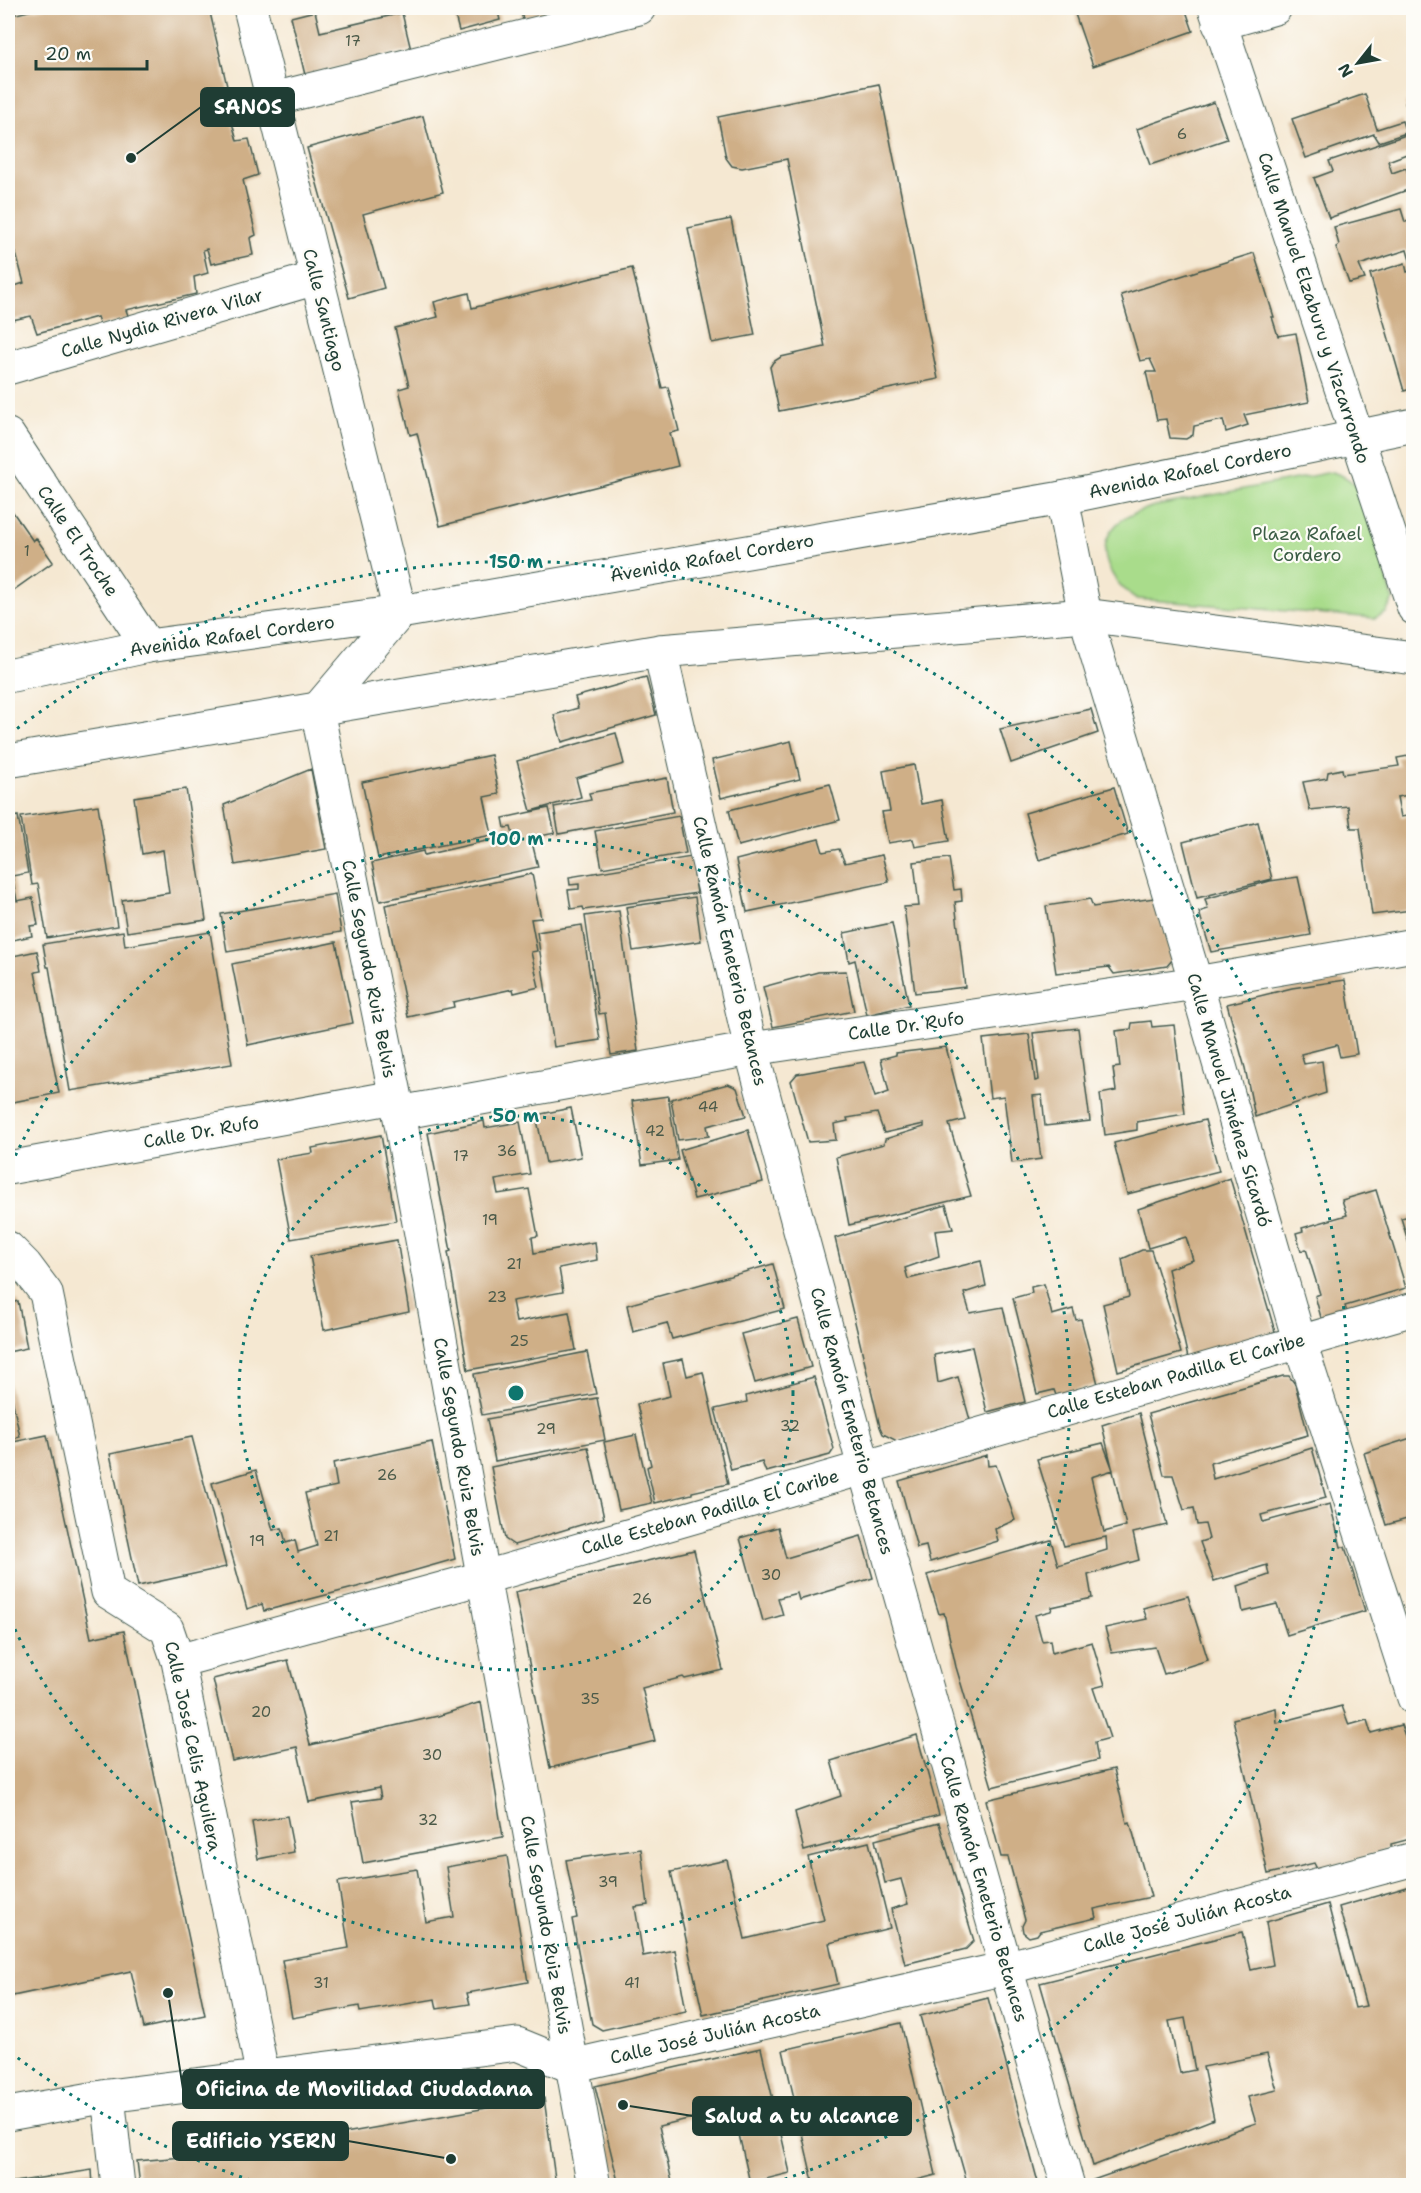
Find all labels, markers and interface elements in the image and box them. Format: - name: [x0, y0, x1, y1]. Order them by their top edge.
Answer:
- house number: 17: [345, 31, 361, 51]
- scale bar: [36, 33, 147, 71]
- north arrow: [1328, 33, 1388, 93]
- text: 20 m: [45, 42, 91, 66]
- text: N: [1333, 60, 1358, 81]
- callout: SANOS: [201, 88, 294, 126]
- text: SANOS: [214, 94, 282, 120]
- house number: 6: [1177, 124, 1187, 144]
- street label: Calle Manuel Elzaburu y Vizcarrondo: [1252, 149, 1376, 467]
- street label: Calle Santiago: [297, 246, 351, 374]
- street label: Calle Nydia Rivera Vilar: [58, 283, 266, 363]
- street label: Avenida Rafael Cordero: [1086, 438, 1294, 504]
- street label: Calle El Troche: [32, 481, 124, 601]
- park label: Plaza Rafael Cordero: [1252, 522, 1363, 567]
- street label: Avenida Rafael Cordero: [608, 528, 816, 588]
- house number: 1: [24, 541, 30, 561]
- text: 150 m: [489, 550, 544, 574]
- street label: Avenida Rafael Cordero: [128, 610, 336, 662]
- street label: Calle Ramón Emeterio Betances: [687, 814, 773, 1088]
- text: 100 m: [488, 827, 544, 851]
- street label: Calle Segundo Ruiz Belvis: [336, 858, 402, 1080]
- street label: Calle Manuel Jiménez Sicardó: [1181, 970, 1277, 1230]
- street label: Calle Dr. Rufo: [846, 1006, 966, 1046]
- house number: 44: [698, 1097, 718, 1117]
- text: 50 m: [493, 1104, 540, 1128]
- street label: Calle Dr. Rufo: [141, 1110, 261, 1154]
- house number: 42: [645, 1121, 665, 1141]
- house number: 36: [497, 1141, 517, 1161]
- house number: 17: [453, 1146, 469, 1166]
- house number: 19: [482, 1210, 498, 1230]
- house number: 21: [506, 1254, 522, 1274]
- street label: Calle Ramón Emeterio Betances: [805, 1285, 899, 1557]
- house number: 23: [487, 1287, 507, 1307]
- street label: Calle Esteban Padilla El Caribe: [1044, 1328, 1308, 1424]
- house number: 25: [509, 1331, 529, 1351]
- street label: Calle Segundo Ruiz Belvis: [428, 1336, 490, 1558]
- centre of rings: [506, 1383, 526, 1403]
- house number: 32: [780, 1416, 800, 1436]
- house number: 29: [536, 1419, 556, 1439]
- street label: Calle Esteban Padilla El Caribe: [578, 1464, 842, 1560]
- house number: 26: [377, 1465, 397, 1485]
- house number: 21: [323, 1526, 339, 1546]
- house number: 19: [249, 1531, 265, 1551]
- house number: 30: [761, 1565, 781, 1585]
- house number: 26: [632, 1589, 652, 1609]
- street label: Calle José Celis Aguilera: [159, 1639, 227, 1853]
- house number: 35: [580, 1689, 600, 1709]
- house number: 20: [251, 1702, 271, 1722]
- house number: 30: [422, 1745, 442, 1765]
- street label: Calle Ramón Emeterio Betances: [934, 1753, 1034, 2025]
- house number: 32: [418, 1810, 438, 1830]
- street label: Calle Segundo Ruiz Belvis: [515, 1814, 577, 2036]
- house number: 39: [598, 1872, 618, 1892]
- street label: Calle José Julián Acosta: [1080, 1880, 1294, 1958]
- house number: 31: [313, 1973, 329, 1993]
- house number: 41: [624, 1973, 640, 1993]
- street label: Calle José Julián Acosta: [608, 1998, 822, 2070]
- callout: Oficina de Movilidad Ciudadana: [183, 2070, 544, 2108]
- text: Oficina de Movilidad Ciudadana: [195, 2076, 533, 2102]
- callout: Salud a tu alcance: [693, 2097, 911, 2135]
- text: Salud a tu alcance: [705, 2103, 899, 2129]
- callout: Edificio YSERN: [173, 2122, 348, 2160]
- text: Edificio YSERN: [186, 2128, 336, 2154]

